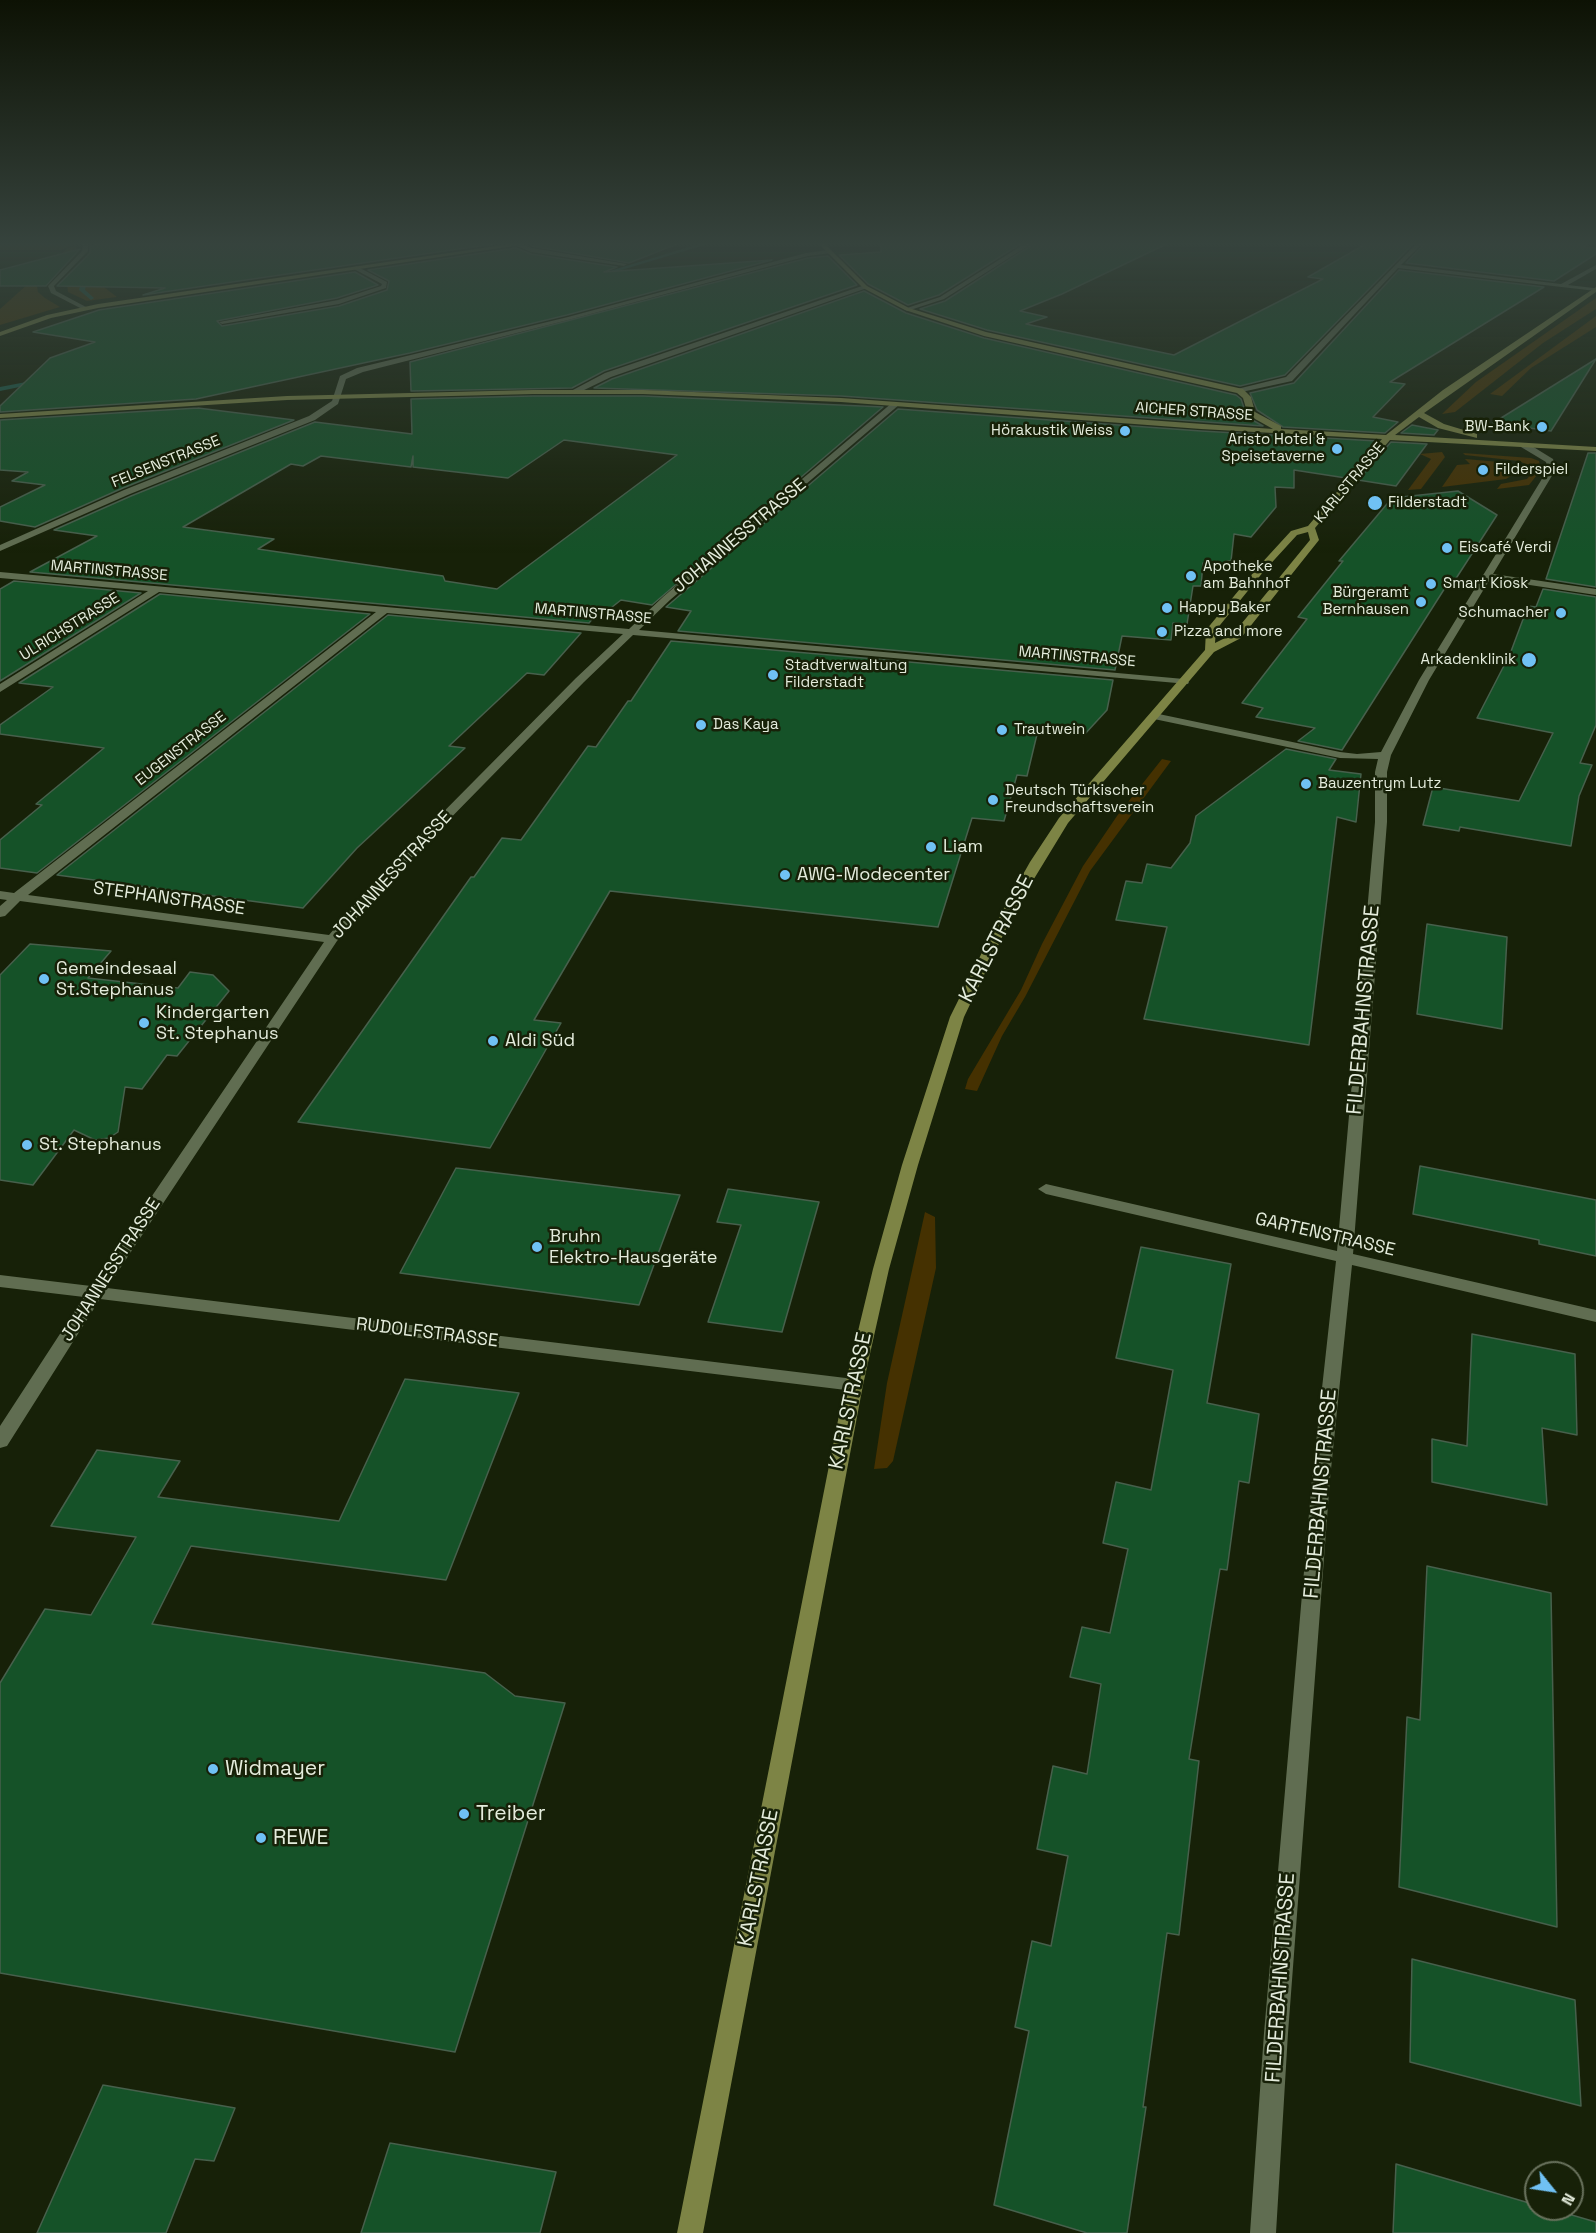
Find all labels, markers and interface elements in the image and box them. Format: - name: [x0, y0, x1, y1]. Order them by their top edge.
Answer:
- street label: AICHER STRASSE: [1135, 399, 1253, 425]
- place label: BW-Bank: [1465, 418, 1530, 436]
- marker: BW-Bank: [1535, 420, 1549, 434]
- place label: Hörakustik Weiss: [991, 422, 1113, 440]
- marker: Hörakustik Weiss: [1118, 424, 1132, 438]
- place label: Aristo Hotel & Speisetaverne: [1222, 431, 1325, 466]
- street label: FELSENSTRASSE: [109, 432, 223, 492]
- street label: KARLSTRASSE: [1311, 439, 1389, 527]
- marker: Aristo Hotel & Speisetaverne: [1330, 442, 1344, 456]
- place label: Filderspiel: [1495, 461, 1568, 479]
- marker: Filderspiel: [1476, 463, 1490, 477]
- street label: JOHANNESSTRASSE: [669, 474, 811, 598]
- marker: Filderstadt: [1366, 494, 1384, 512]
- place label: Filderstadt: [1388, 494, 1467, 512]
- place label: Eiscafé Verdi: [1459, 539, 1551, 557]
- marker: Eiscafé Verdi: [1440, 541, 1454, 555]
- street label: MARTINSTRASSE: [50, 557, 168, 585]
- place label: Apotheke am Bahnhof: [1203, 558, 1290, 593]
- marker: Apotheke am Bahnhof: [1184, 569, 1198, 583]
- place label: Smart Kiosk: [1443, 575, 1528, 593]
- marker: Smart Kiosk: [1424, 577, 1438, 591]
- place label: Bürgeramt Bernhausen: [1323, 584, 1409, 619]
- street label: ULRICHSTRASSE: [17, 589, 123, 665]
- marker: Bürgeramt Bernhausen: [1414, 595, 1428, 609]
- place label: Happy Baker: [1179, 599, 1271, 617]
- street label: MARTINSTRASSE: [534, 600, 652, 628]
- marker: Happy Baker: [1160, 601, 1174, 615]
- place label: Schumacher: [1459, 604, 1549, 622]
- marker: Schumacher: [1554, 606, 1568, 620]
- place label: Pizza and more: [1174, 623, 1283, 641]
- marker: Pizza and more: [1155, 625, 1169, 639]
- street label: MARTINSTRASSE: [1018, 643, 1136, 671]
- place label: Arkadenklinik: [1420, 651, 1516, 669]
- marker: Arkadenklinik: [1520, 651, 1538, 669]
- place label: Stadtverwaltung Filderstadt: [785, 657, 907, 692]
- marker: Stadtverwaltung Filderstadt: [766, 668, 780, 682]
- street label: EUGENSTRASSE: [132, 708, 230, 790]
- place label: Das Kaya: [713, 716, 779, 734]
- marker: Das Kaya: [694, 718, 708, 732]
- place label: Trautwein: [1014, 721, 1085, 739]
- marker: Trautwein: [995, 723, 1009, 737]
- place label: Bauzentrym Lutz: [1318, 775, 1441, 793]
- marker: Bauzentrym Lutz: [1299, 777, 1313, 791]
- place label: Deutsch Türkischer Freundschaftsverein: [1005, 782, 1154, 817]
- marker: Deutsch Türkischer Freundschaftsverein: [986, 793, 1000, 807]
- street label: JOHANNESSTRASSE: [327, 807, 457, 943]
- place label: Liam: [943, 836, 983, 858]
- marker: Liam: [924, 840, 938, 854]
- place label: AWG-Modecenter: [797, 864, 950, 886]
- marker: AWG-Modecenter: [778, 868, 792, 882]
- street label: KARLSTRASSE: [954, 871, 1040, 1007]
- street label: STEPHANSTRASSE: [92, 878, 246, 920]
- street label: FILDERBAHNSTRASSE: [1342, 904, 1386, 1116]
- place label: Gemeindesaal St.Stephanus: [56, 958, 177, 1000]
- marker: Gemeindesaal St.Stephanus: [37, 972, 51, 986]
- place label: Kindergarten St. Stephanus: [156, 1002, 279, 1044]
- marker: Kindergarten St. Stephanus: [137, 1016, 151, 1030]
- place label: Aldi Süd: [505, 1030, 575, 1052]
- marker: Aldi Süd: [486, 1034, 500, 1048]
- place label: St. Stephanus: [39, 1134, 162, 1156]
- marker: St. Stephanus: [20, 1138, 34, 1152]
- street label: JOHANNESSTRASSE: [57, 1194, 165, 1346]
- street label: GARTENSTRASSE: [1253, 1208, 1397, 1262]
- place label: Bruhn Elektro-Hausgeräte: [549, 1226, 717, 1268]
- marker: Bruhn Elektro-Hausgeräte: [530, 1240, 544, 1254]
- street label: RUDOLFSTRASSE: [355, 1314, 499, 1352]
- street label: KARLSTRASSE: [824, 1330, 878, 1472]
- street label: FILDERBAHNSTRASSE: [1299, 1388, 1343, 1600]
- place label: Widmayer: [225, 1756, 325, 1782]
- marker: Widmayer: [206, 1762, 220, 1776]
- place label: Treiber: [476, 1801, 546, 1827]
- marker: Treiber: [457, 1807, 471, 1821]
- street label: KARLSTRASSE: [733, 1807, 785, 1949]
- place label: REWE: [273, 1825, 328, 1851]
- marker: REWE: [254, 1831, 268, 1845]
- street label: FILDERBAHNSTRASSE: [1261, 1872, 1301, 2084]
- north arrow: [1524, 2161, 1584, 2221]
- text: N: [1557, 2189, 1580, 2209]

